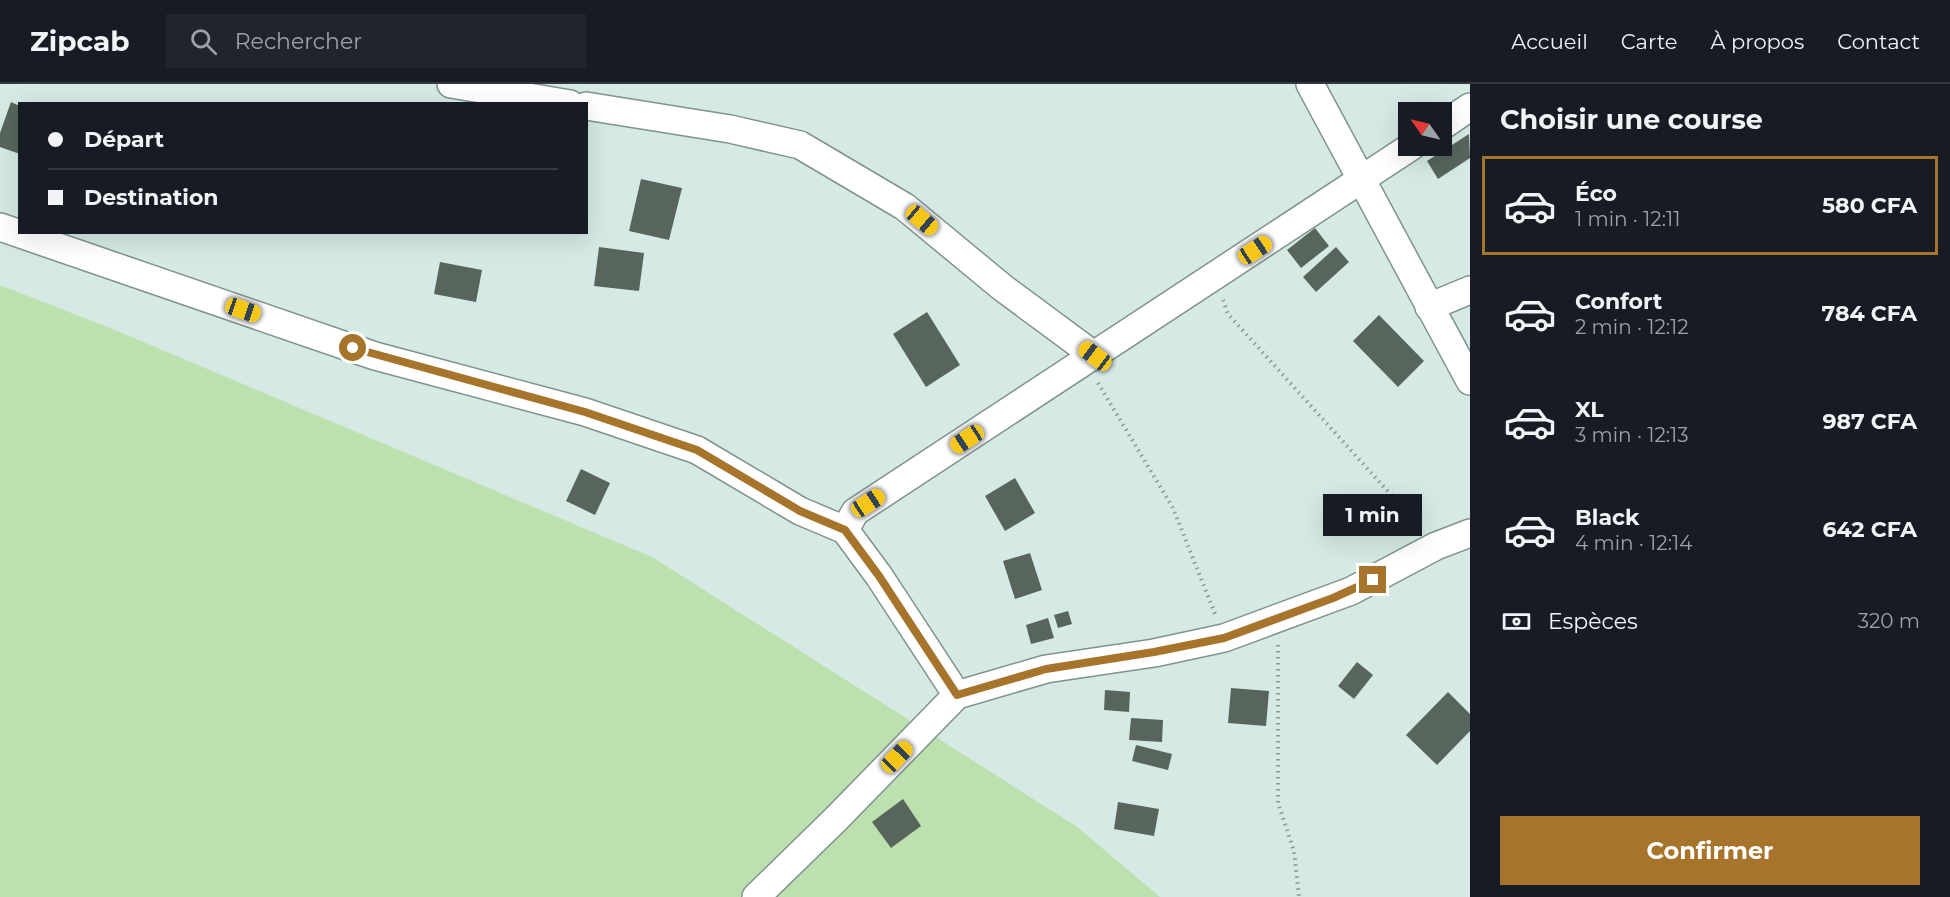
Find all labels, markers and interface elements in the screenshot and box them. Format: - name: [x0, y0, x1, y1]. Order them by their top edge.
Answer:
- search box: [166, 14, 586, 68]
- text: Zipcab: [30, 24, 130, 58]
- icon: search: [187, 25, 220, 58]
- text: Rechercher: [235, 28, 362, 55]
- text: Accueil: [1511, 29, 1588, 54]
- text: Carte: [1621, 29, 1677, 54]
- text: À propos: [1710, 29, 1804, 54]
- text: Contact: [1837, 29, 1920, 54]
- north arrow: [1398, 102, 1452, 156]
- map controls: [1398, 102, 1452, 156]
- text: Choisir une course: [1500, 103, 1763, 136]
- text: Départ: [84, 126, 164, 153]
- icon: car: [1503, 179, 1557, 233]
- text: Éco: [1575, 180, 1617, 207]
- text: Destination: [84, 184, 219, 211]
- text: 580 CFA: [1822, 192, 1917, 219]
- car: [902, 202, 942, 238]
- text: 1 min · 12:11: [1575, 207, 1680, 231]
- car: [1235, 233, 1275, 267]
- icon: car: [1503, 287, 1557, 341]
- text: Confort: [1575, 288, 1662, 315]
- car: [223, 296, 263, 324]
- text: 784 CFA: [1822, 300, 1917, 327]
- text: 2 min · 12:12: [1575, 315, 1689, 339]
- route start: [339, 334, 366, 361]
- car: [1075, 338, 1115, 374]
- icon: car: [1503, 395, 1557, 449]
- text: XL: [1575, 396, 1604, 423]
- text: 987 CFA: [1822, 408, 1917, 435]
- car: [947, 422, 987, 456]
- text: 3 min · 12:13: [1575, 423, 1688, 447]
- car: [848, 486, 888, 520]
- callout: 1 min: [1324, 493, 1422, 535]
- text: 1 min: [1345, 503, 1400, 527]
- icon: car: [1503, 503, 1557, 557]
- text: Black: [1575, 504, 1639, 531]
- text: 642 CFA: [1822, 516, 1917, 543]
- text: 4 min · 12:14: [1575, 531, 1692, 555]
- route end: [1359, 566, 1386, 593]
- icon: cash: [1500, 605, 1533, 638]
- text: Espèces: [1548, 608, 1638, 635]
- text: 320 m: [1858, 609, 1920, 633]
- car: [878, 738, 916, 776]
- button: Confirmer: [1500, 816, 1920, 885]

